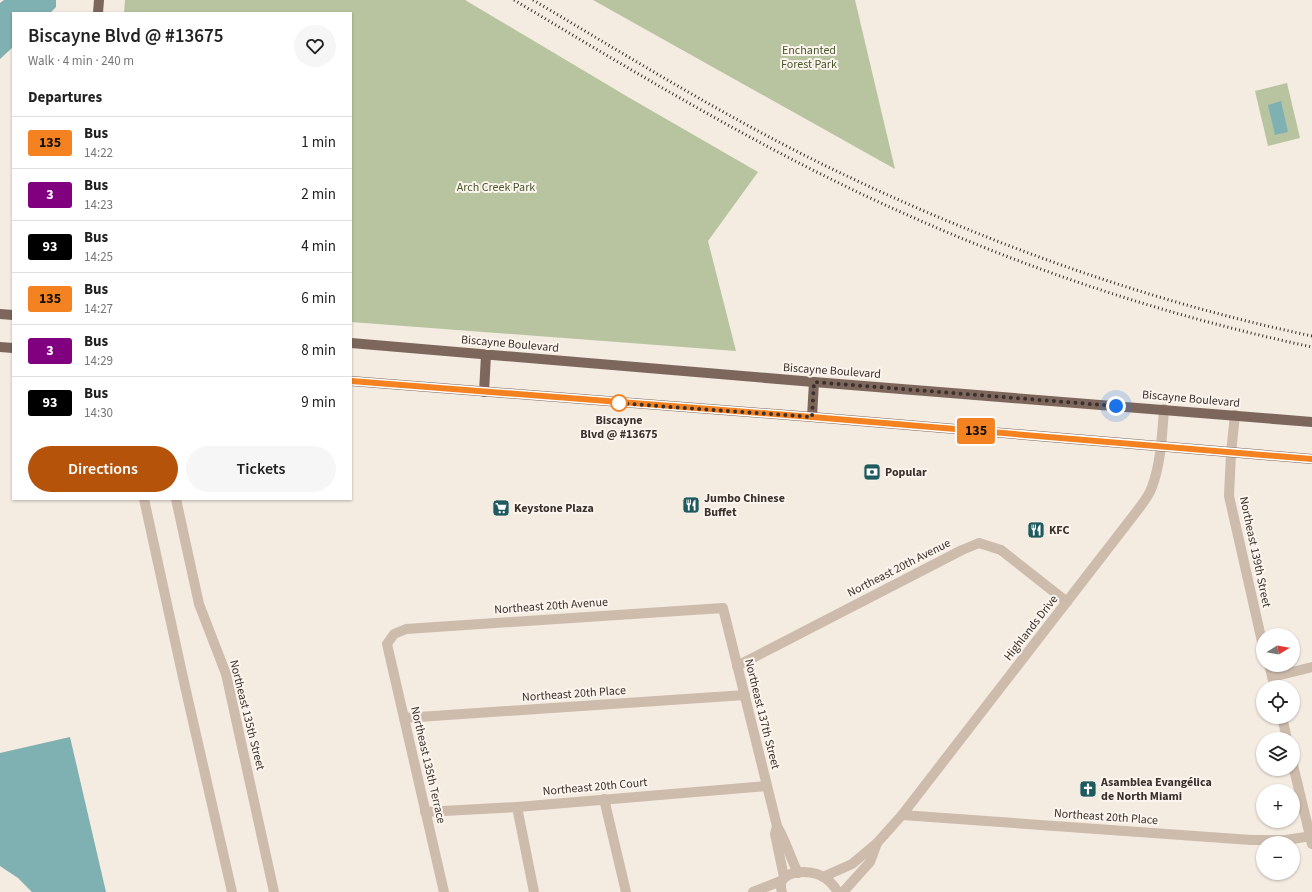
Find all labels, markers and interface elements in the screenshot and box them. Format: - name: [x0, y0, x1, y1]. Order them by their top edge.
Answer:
- text: Biscayne Blvd @ #13675: [28, 23, 224, 50]
- button: heart: [294, 25, 336, 67]
- park label: Enchanted Forest Park: [781, 42, 837, 73]
- text: Walk · 4 min · 240 m: [28, 52, 134, 70]
- text: Departures: [28, 87, 102, 108]
- text: Bus: [84, 123, 108, 144]
- text: 1 min: [301, 132, 336, 153]
- text: 135: [39, 133, 61, 153]
- text: 14:22: [84, 144, 113, 162]
- text: Bus: [84, 175, 108, 196]
- park label: Arch Creek Park: [457, 179, 535, 196]
- text: 2 min: [301, 184, 336, 205]
- text: 3: [46, 185, 54, 205]
- text: 14:23: [84, 196, 113, 214]
- text: Bus: [84, 227, 108, 248]
- text: 4 min: [301, 236, 336, 257]
- text: 93: [43, 237, 57, 257]
- text: 14:25: [84, 248, 113, 266]
- text: Bus: [84, 279, 108, 300]
- text: 6 min: [301, 288, 336, 309]
- text: 135: [39, 289, 61, 309]
- text: 14:27: [84, 300, 113, 318]
- text: Bus: [84, 331, 108, 352]
- street label: Biscayne Boulevard: [460, 331, 560, 357]
- text: 8 min: [301, 340, 336, 361]
- text: 3: [46, 341, 54, 361]
- text: 14:29: [84, 352, 113, 370]
- street label: Biscayne Boulevard: [782, 359, 882, 383]
- text: Bus: [84, 383, 108, 404]
- street label: Biscayne Boulevard: [1141, 386, 1241, 412]
- text: 9 min: [301, 392, 336, 413]
- text: 93: [43, 393, 57, 413]
- marker: Biscayne Blvd @ #13675: [610, 394, 628, 412]
- your location: [1106, 396, 1126, 416]
- text: 14:30: [84, 404, 113, 422]
- place label: Biscayne Blvd @ #13675: [580, 412, 658, 443]
- line badge: 135: [953, 418, 999, 444]
- text: 135: [965, 421, 987, 441]
- button: Directions: [28, 446, 178, 492]
- button: Tickets: [186, 446, 336, 492]
- bank icon: Popular: [862, 462, 882, 482]
- place label: Popular: [885, 464, 927, 481]
- place label: Jumbo Chinese Buffet: [704, 490, 785, 521]
- restaurant icon: Jumbo Chinese Buffet: [681, 495, 701, 515]
- street label: Northeast 139th Street: [1235, 495, 1275, 609]
- supermarket icon: Keystone Plaza: [491, 498, 511, 518]
- place label: Keystone Plaza: [514, 500, 594, 517]
- restaurant icon: KFC: [1026, 520, 1046, 540]
- place label: KFC: [1049, 522, 1070, 539]
- street label: Northeast 20th Avenue: [844, 535, 954, 601]
- street label: Highlands Drive: [1000, 592, 1062, 664]
- street label: Northeast 20th Avenue: [494, 594, 608, 618]
- north arrow: [1256, 628, 1300, 672]
- map controls: [1256, 628, 1300, 880]
- street label: Northeast 137th Street: [740, 657, 784, 771]
- street label: Northeast 135th Street: [225, 658, 269, 772]
- button: locate: [1256, 680, 1300, 724]
- street label: Northeast 20th Place: [521, 682, 627, 706]
- street label: Northeast 135th Terrace: [406, 705, 450, 825]
- button: layers: [1256, 732, 1300, 776]
- street label: Northeast 20th Court: [542, 774, 648, 800]
- place label: Asamblea Evangélica de North Miami: [1100, 774, 1212, 805]
- church icon: Asamblea Evangélica de North Miami: [1078, 779, 1098, 799]
- button: +: [1256, 784, 1300, 828]
- street label: Northeast 20th Place: [1053, 805, 1159, 829]
- button: −: [1256, 836, 1300, 880]

